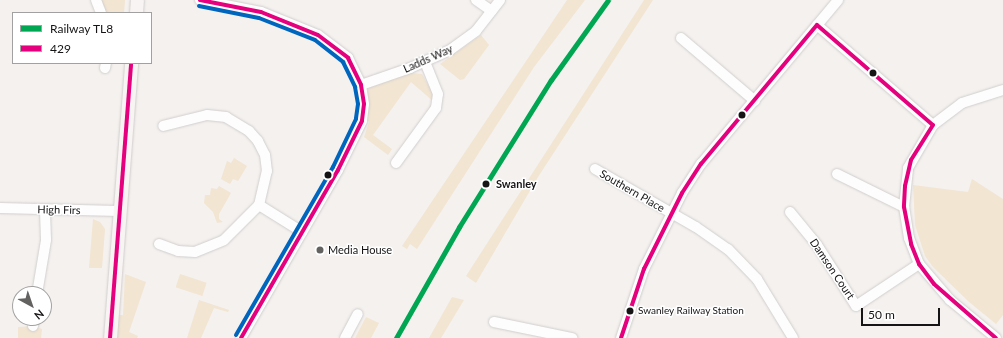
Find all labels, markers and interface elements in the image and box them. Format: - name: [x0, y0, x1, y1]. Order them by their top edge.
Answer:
- legend: [12, 12, 152, 64]
- text: Railway TL8: [50, 21, 113, 36]
- text: 429: [50, 41, 71, 56]
- street label: Ladds Way: [401, 42, 455, 76]
- unlabelled marker: [868, 68, 878, 78]
- unlabelled marker: [737, 110, 747, 120]
- street label: Southern Place: [597, 167, 667, 215]
- unlabelled marker: [323, 170, 333, 180]
- marker: Swanley: [479, 177, 493, 191]
- place label: Swanley: [496, 177, 537, 191]
- street label: High Firs: [37, 203, 81, 217]
- street label: Damson Court: [807, 236, 857, 302]
- place label: Media House: [328, 243, 392, 257]
- marker: Media House: [315, 245, 325, 255]
- north arrow: [12, 286, 52, 326]
- scale bar: [863, 300, 942, 326]
- place label: Swanley Railway Station: [638, 305, 744, 317]
- marker: Swanley Railway Station: [625, 306, 635, 316]
- text: N: [32, 307, 47, 323]
- text: 50 m: [868, 307, 895, 322]

